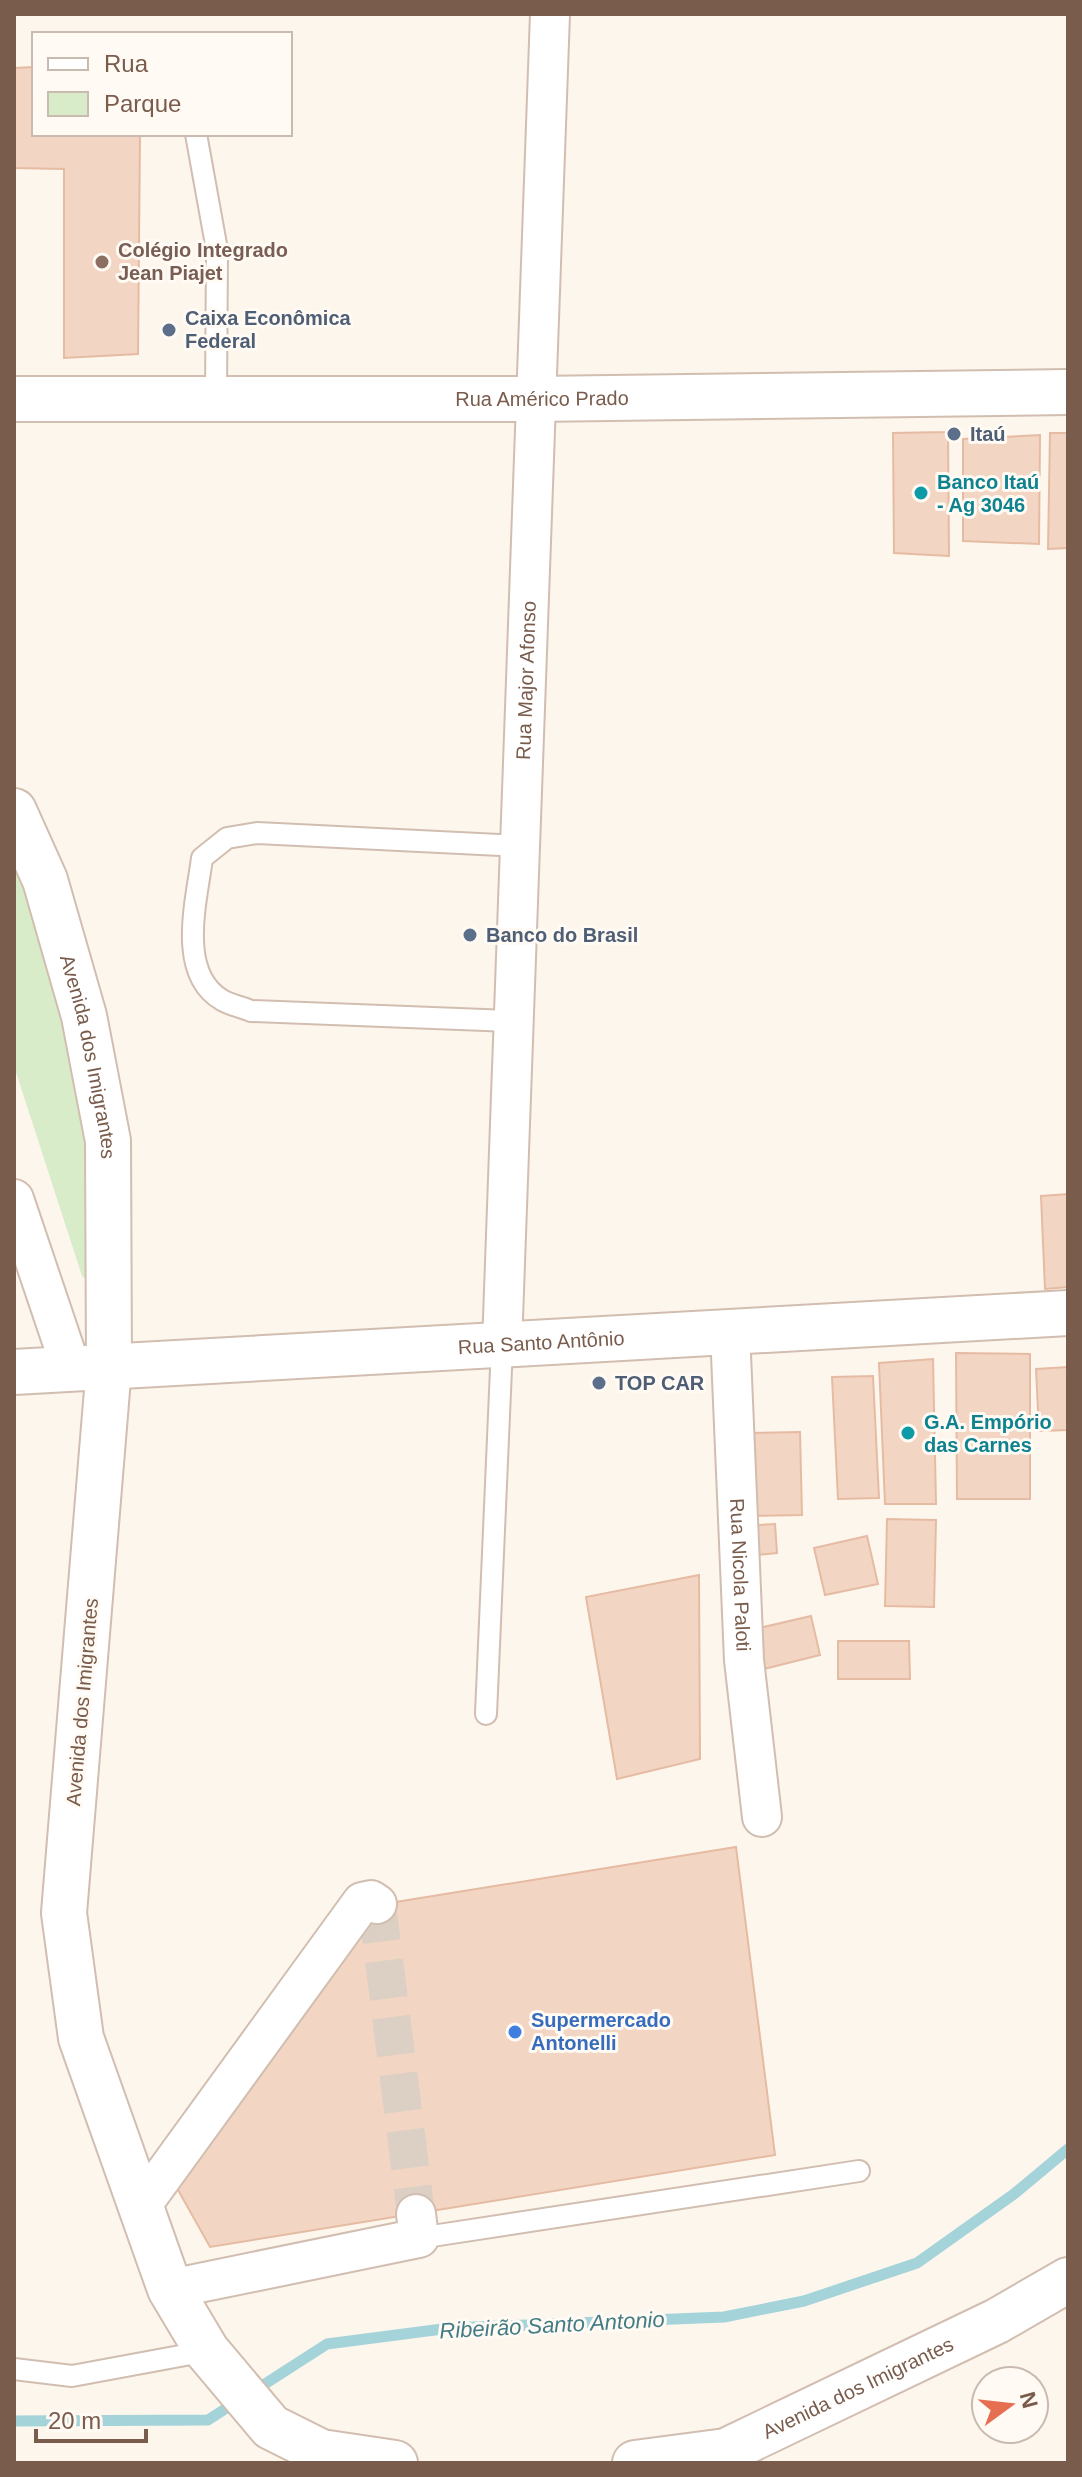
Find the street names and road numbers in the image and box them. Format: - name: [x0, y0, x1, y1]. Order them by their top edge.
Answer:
- street label: Rua Américo Prado: [455, 387, 629, 410]
- street label: Rua Major Afonso: [512, 601, 540, 760]
- street label: Avenida dos Imigrantes: [56, 952, 119, 1159]
- street label: Rua Santo Antônio: [457, 1327, 625, 1358]
- street label: Rua Nicola Paloti: [726, 1498, 755, 1652]
- street label: Avenida dos Imigrantes: [62, 1597, 102, 1807]
- street label: Avenida dos Imigrantes: [759, 2333, 957, 2443]

